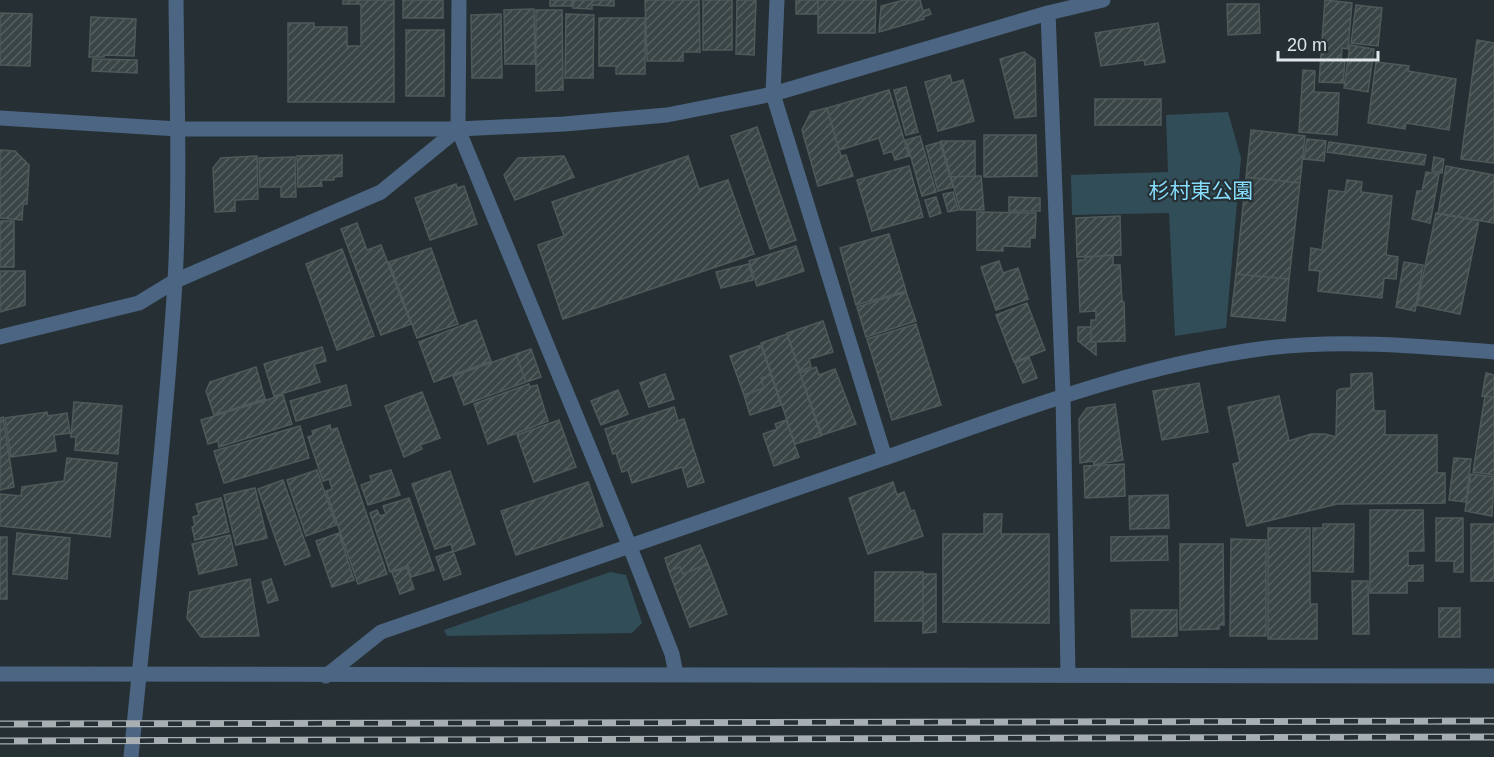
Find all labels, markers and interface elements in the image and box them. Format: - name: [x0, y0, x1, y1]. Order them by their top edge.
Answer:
- scale bar: [1278, 24, 1378, 62]
- text: 20 m: [1287, 35, 1327, 55]
- park label: 杉村東公園: [1149, 179, 1254, 202]

